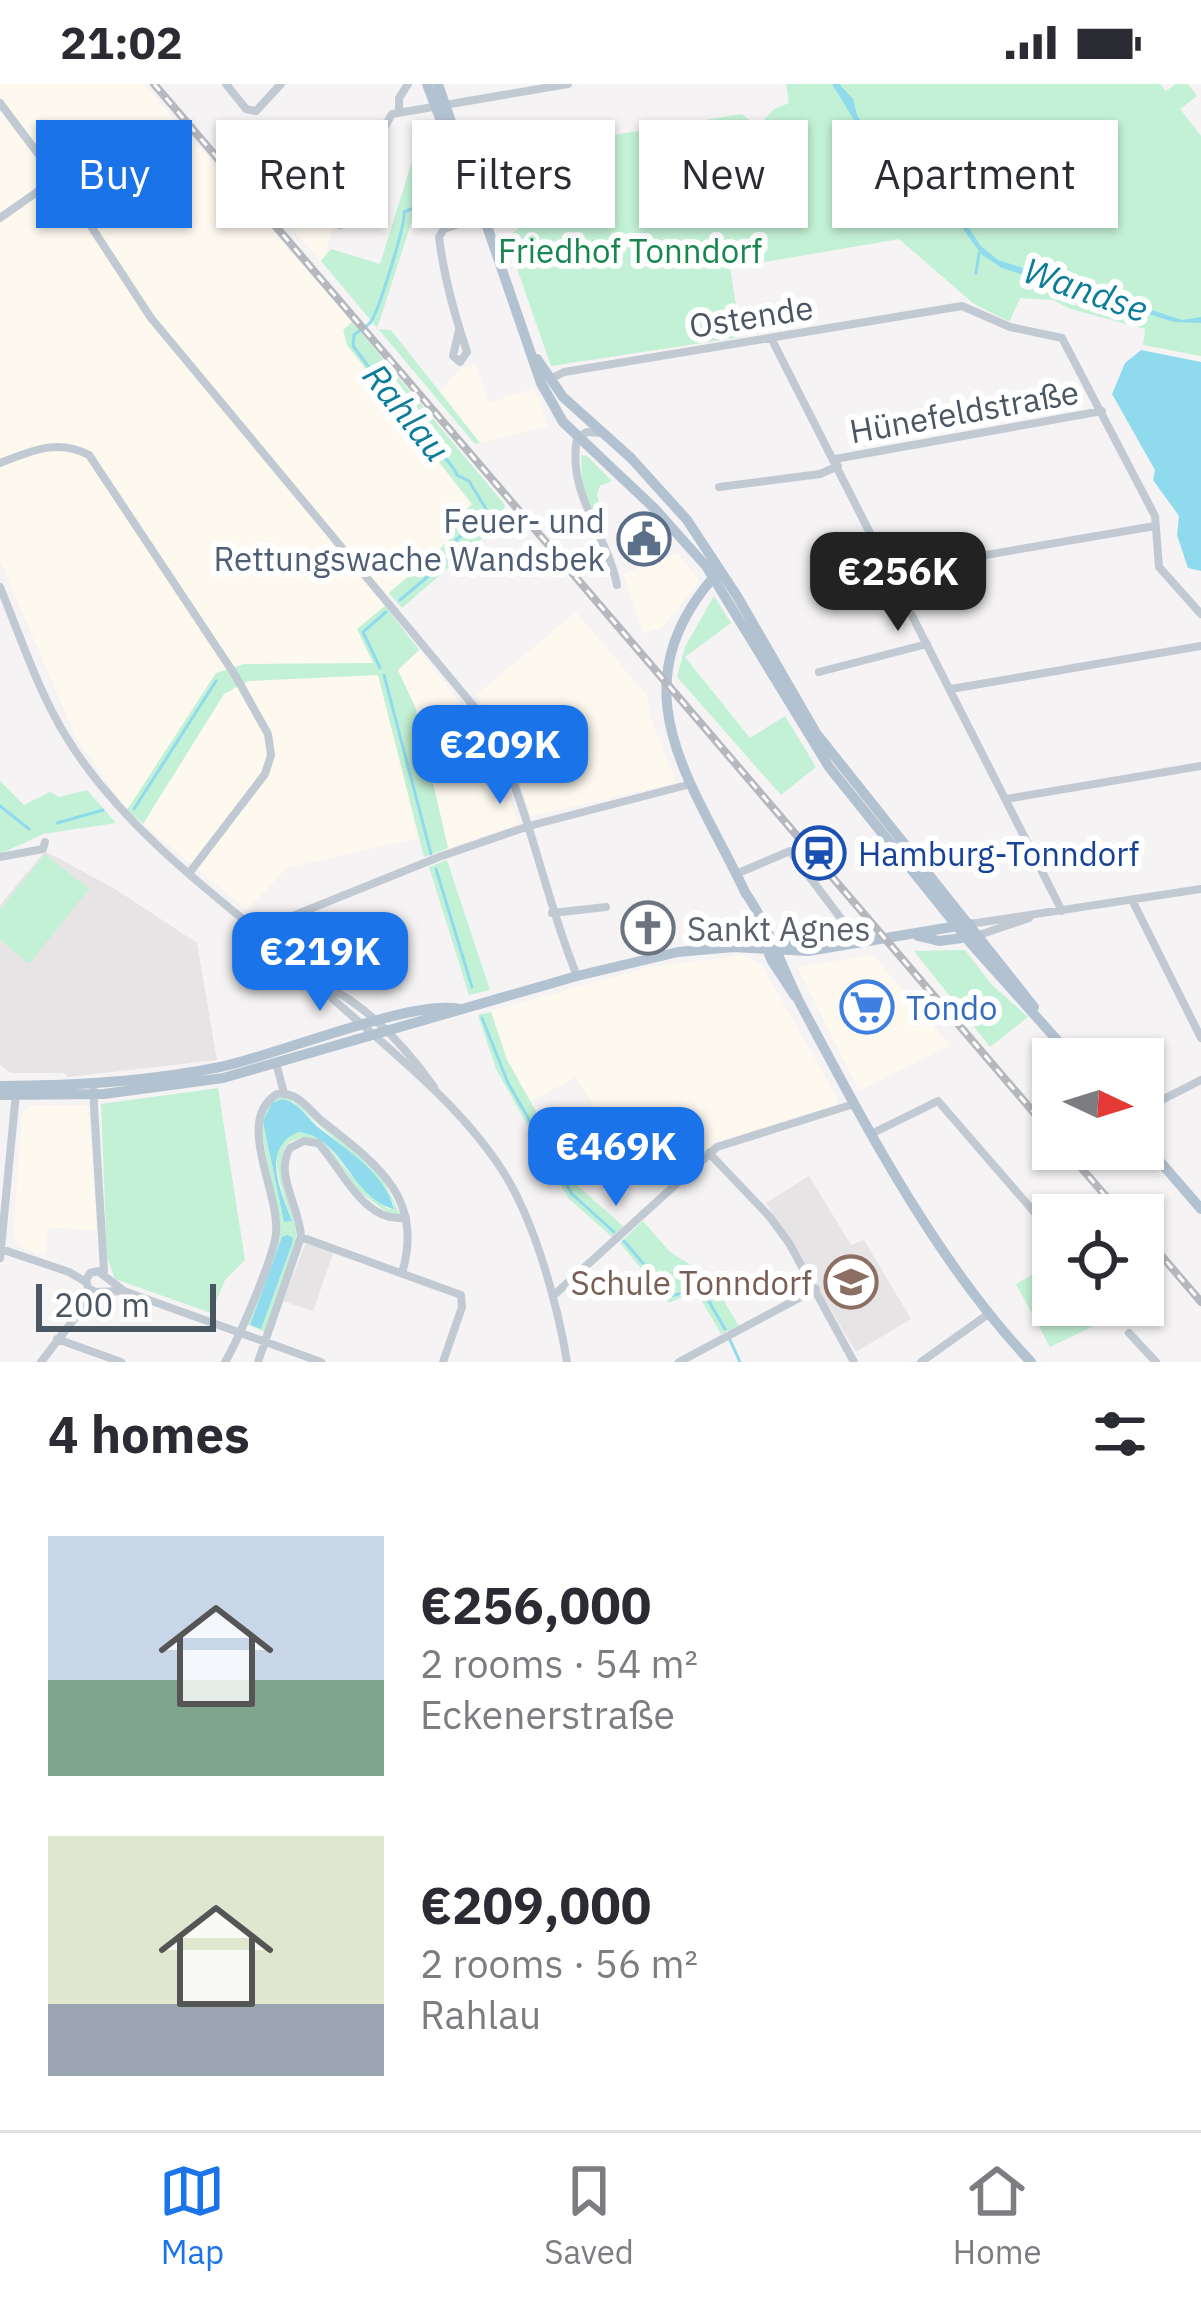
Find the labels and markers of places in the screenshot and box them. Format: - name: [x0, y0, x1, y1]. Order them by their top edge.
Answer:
- place label: Feuer- und Rettungswache Wandsbek: [213, 499, 605, 580]
- public building icon: Feuer- und Rettungswache Wandsbek: [616, 511, 672, 567]
- pin: €256K: [814, 532, 982, 634]
- pin: €209K: [416, 705, 584, 807]
- station icon: Hamburg-Tonndorf: [791, 825, 847, 881]
- place label: Hamburg-Tonndorf: [858, 832, 1140, 875]
- church icon: Sankt Agnes: [620, 900, 676, 956]
- place label: Sankt Agnes: [687, 907, 870, 950]
- pin: €219K: [236, 912, 404, 1014]
- supermarket icon: Tondo: [839, 979, 895, 1035]
- place label: Tondo: [906, 986, 998, 1029]
- pin: €469K: [532, 1107, 700, 1209]
- school or university icon: Schule Tonndorf: [823, 1254, 879, 1310]
- place label: Schule Tonndorf: [571, 1261, 812, 1304]

